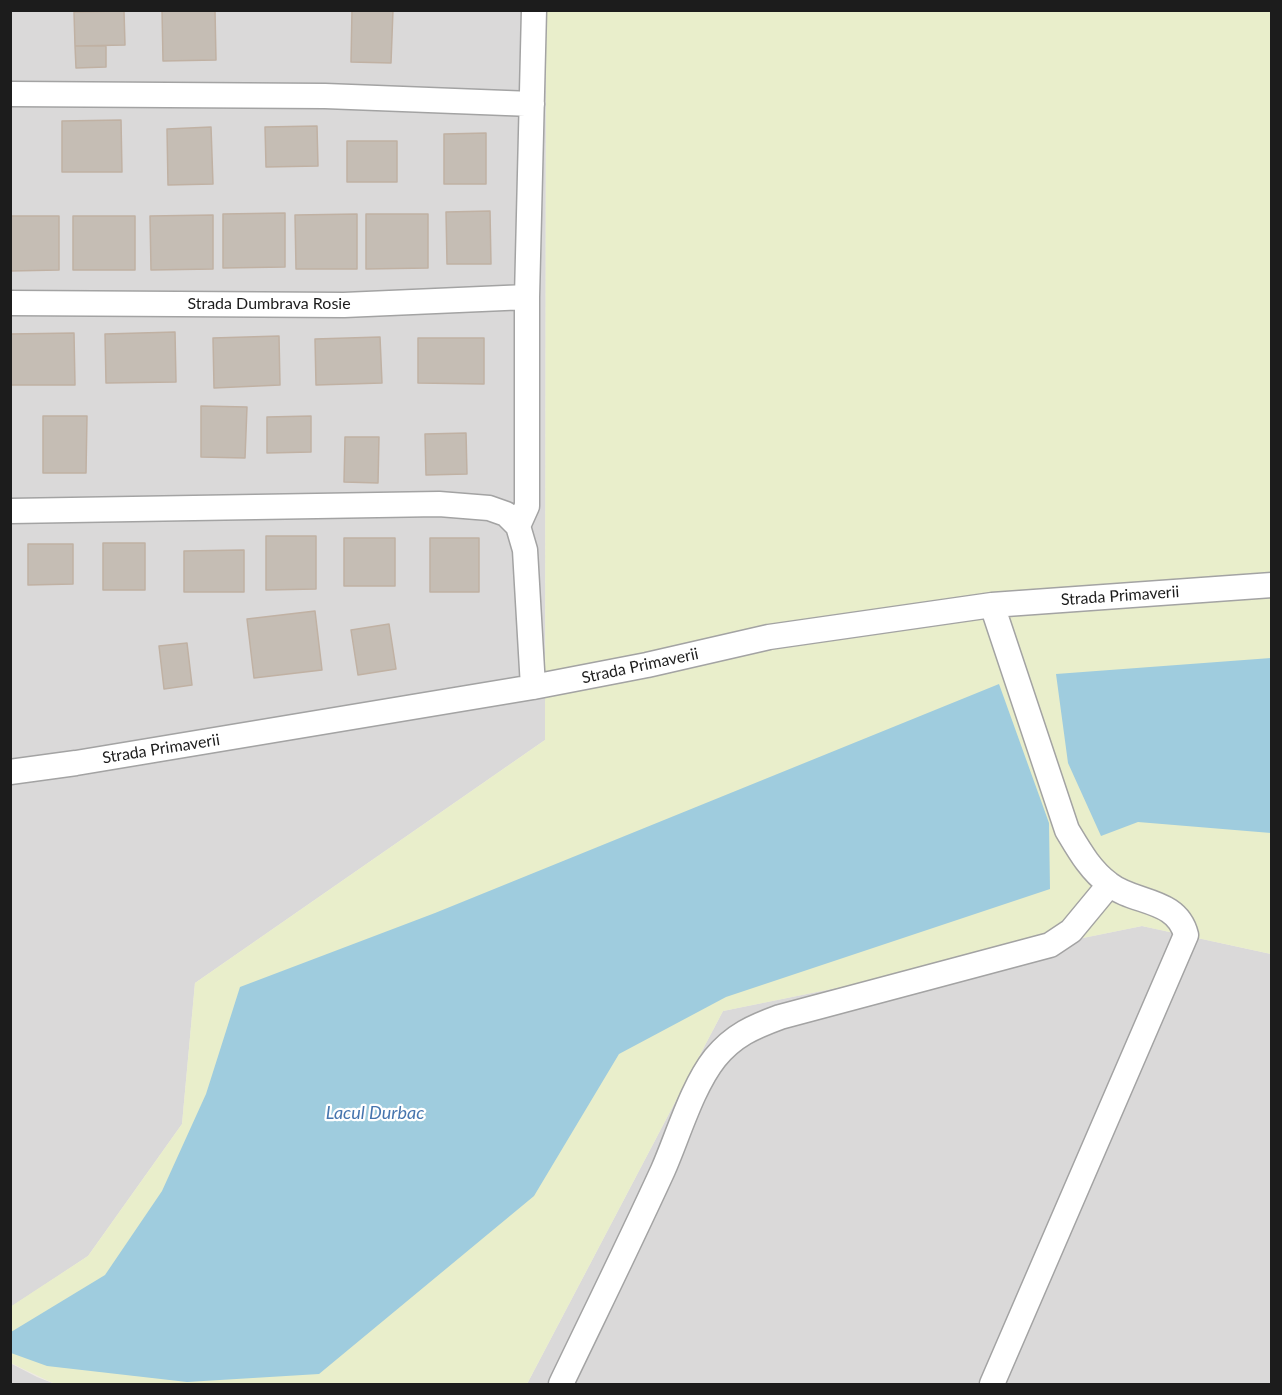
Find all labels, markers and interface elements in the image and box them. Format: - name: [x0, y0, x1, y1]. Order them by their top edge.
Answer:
- street label: Strada Dumbrava Rosie: [187, 294, 351, 314]
- street label: Strada Primaverii: [1060, 582, 1180, 610]
- street label: Strada Primaverii: [580, 644, 700, 688]
- street label: Strada Primaverii: [101, 730, 221, 768]
- water label: Lacul Durbac: [326, 1102, 424, 1124]

